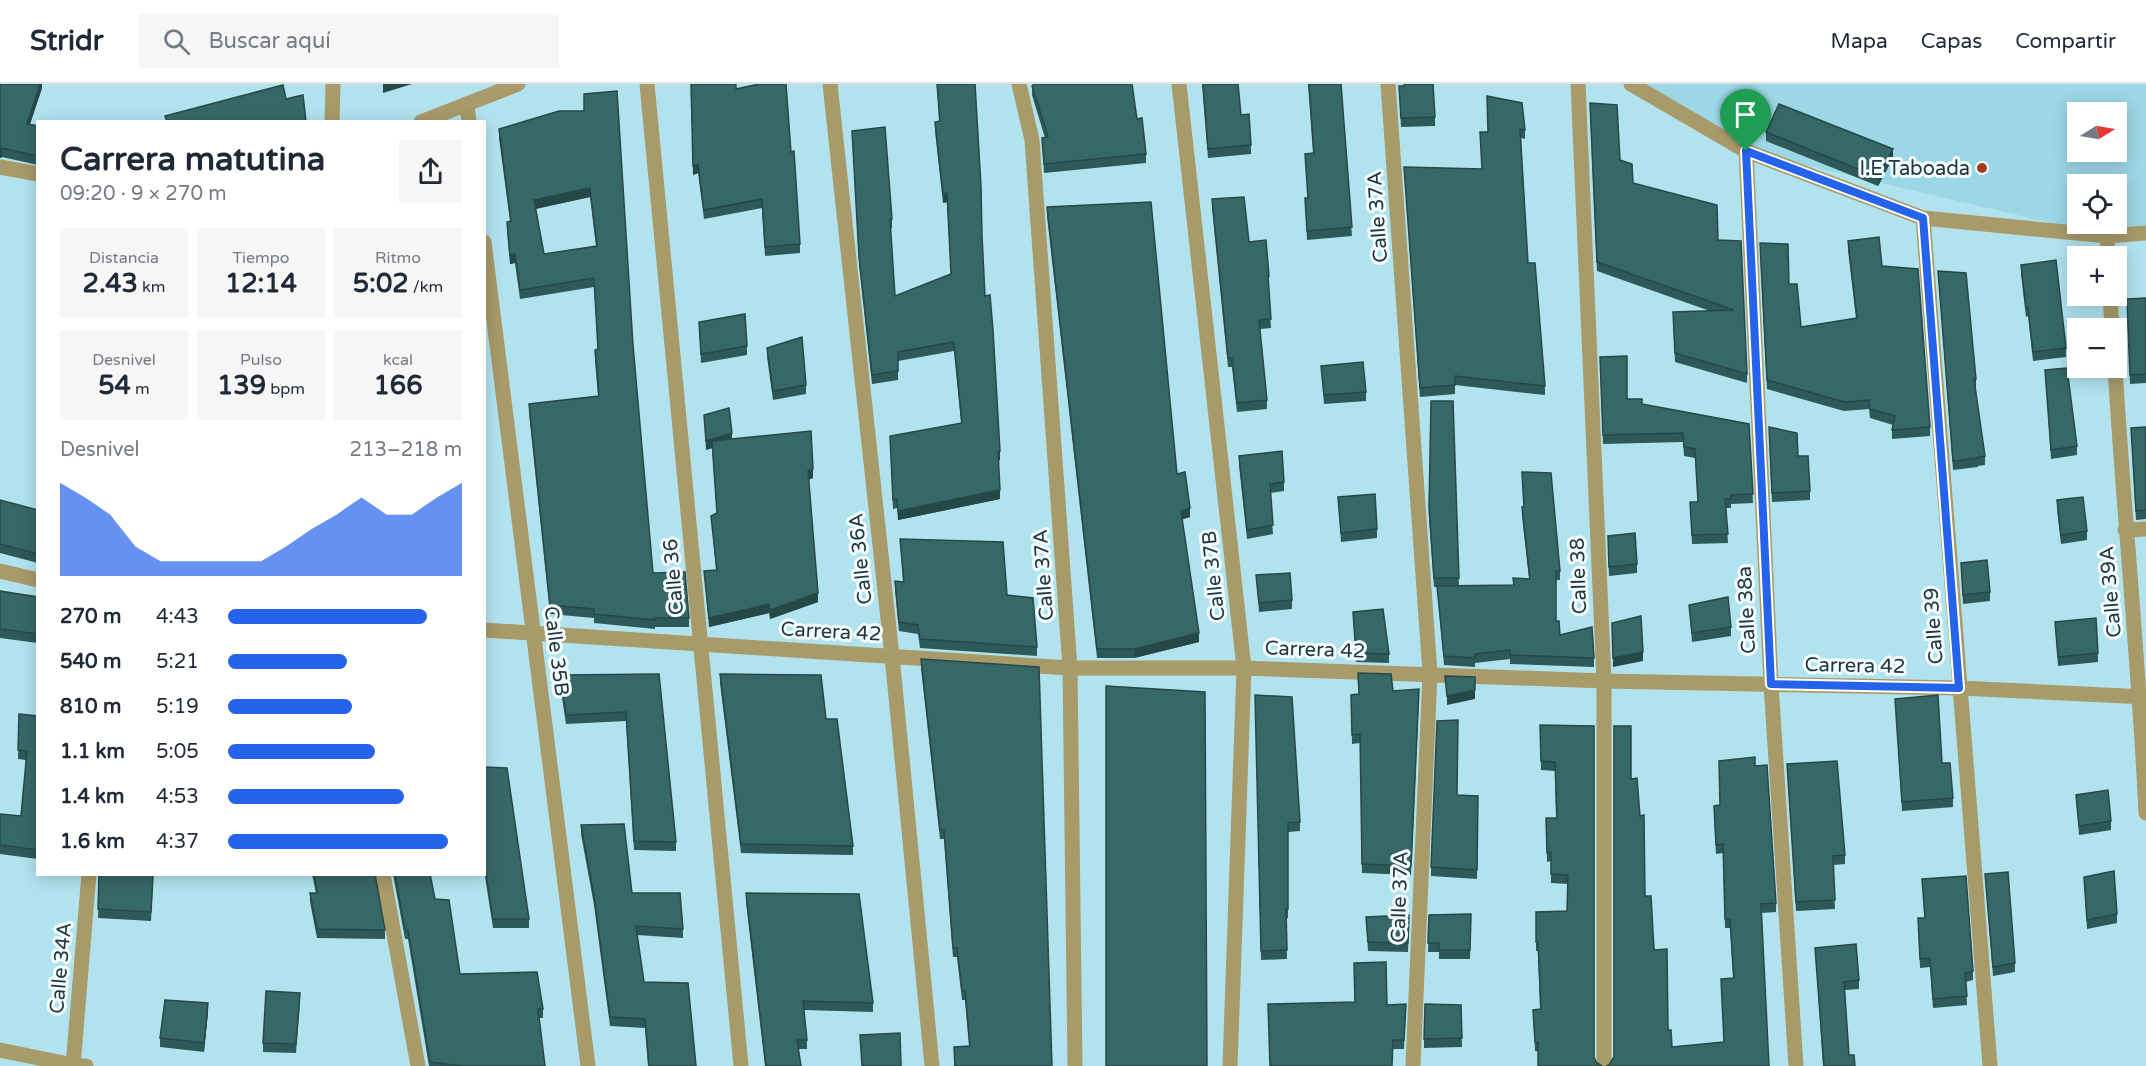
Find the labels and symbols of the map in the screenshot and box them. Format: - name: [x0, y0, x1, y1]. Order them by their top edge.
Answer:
- pin: [1720, 89, 1771, 151]
- north arrow: [2067, 102, 2127, 162]
- place label: I.E Taboada: [1859, 157, 1970, 181]
- marker: I.E Taboada: [1975, 161, 1989, 175]
- street label: Calle 37A: [1363, 170, 1393, 263]
- street label: Calle 36A: [844, 512, 878, 606]
- street label: Calle 37A: [1029, 528, 1059, 621]
- street label: Calle 37B: [1197, 530, 1231, 622]
- street label: Calle 38: [1566, 537, 1592, 615]
- street label: Calle 36: [659, 538, 689, 616]
- street label: Calle 39A: [2095, 545, 2127, 639]
- street label: Calle 38a: [1733, 565, 1761, 655]
- street label: Calle 39: [1919, 587, 1949, 665]
- street label: Calle 35B: [539, 605, 573, 698]
- street label: Carrera 42: [780, 617, 882, 647]
- street label: Carrera 42: [1264, 636, 1366, 664]
- street label: Carrera 42: [1804, 653, 1906, 679]
- street label: Calle 37A: [1386, 851, 1414, 943]
- street label: Calle 34A: [45, 921, 77, 1015]

